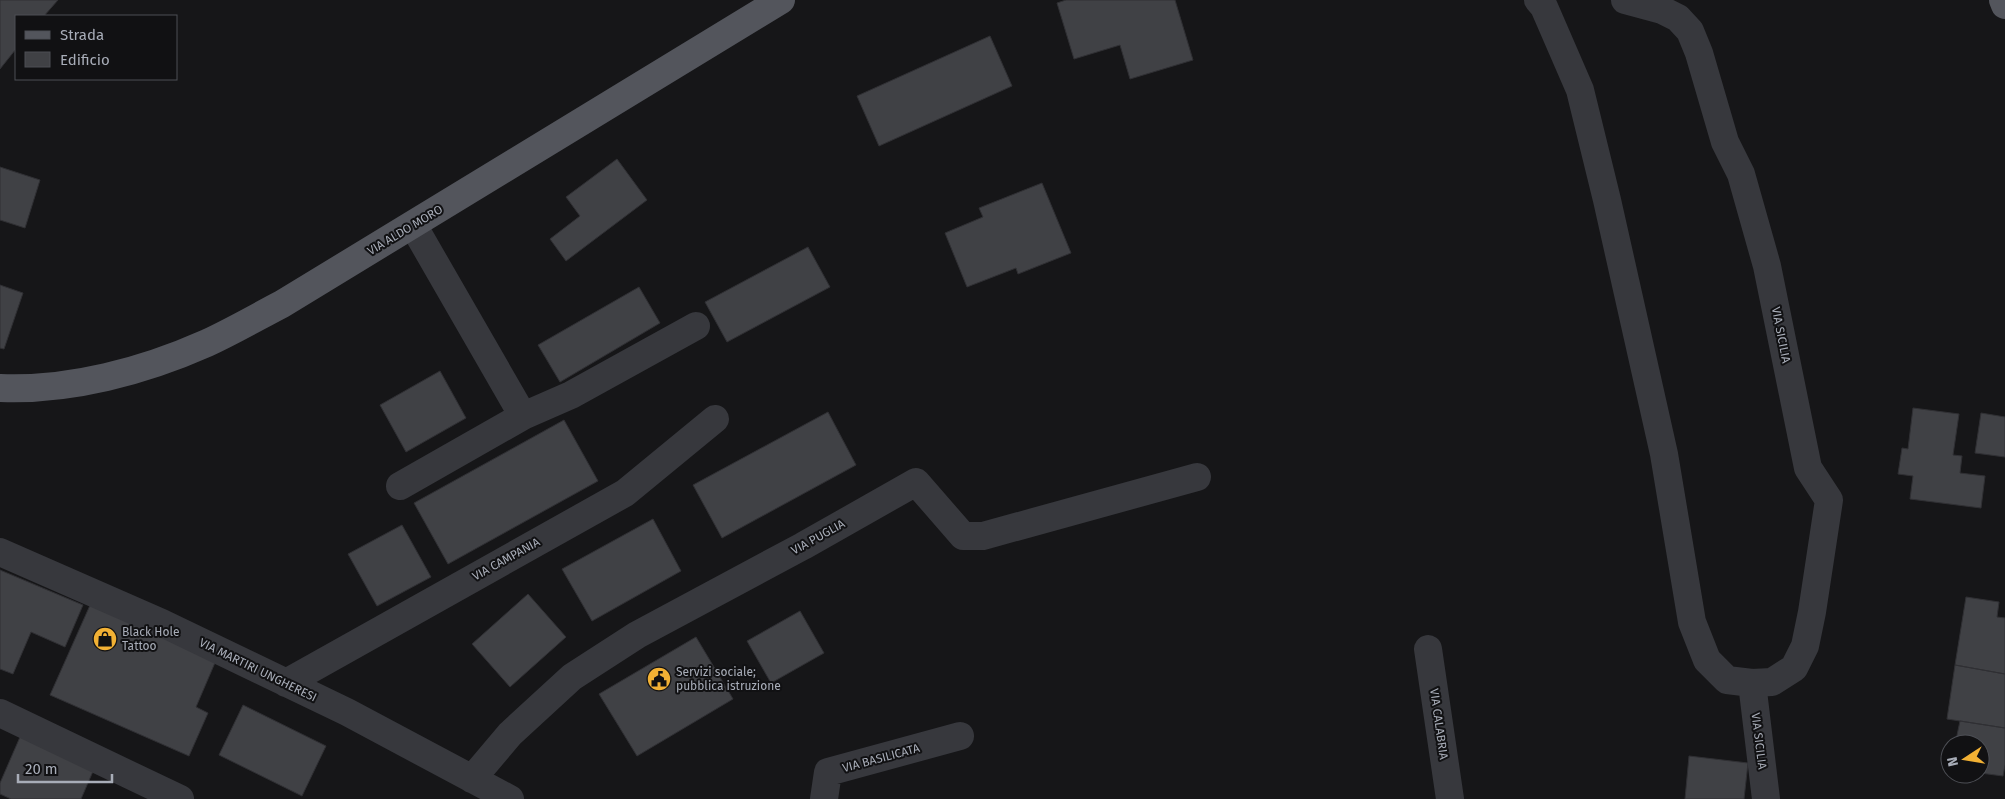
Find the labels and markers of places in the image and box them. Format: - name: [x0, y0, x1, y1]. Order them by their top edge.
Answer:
- place label: Black Hole Tattoo: [122, 625, 180, 653]
- shop icon: Black Hole Tattoo: [92, 626, 118, 652]
- place label: Servizi sociale; pubblica istruzione: [676, 665, 781, 693]
- public building icon: Servizi sociale; pubblica istruzione: [646, 666, 672, 692]

